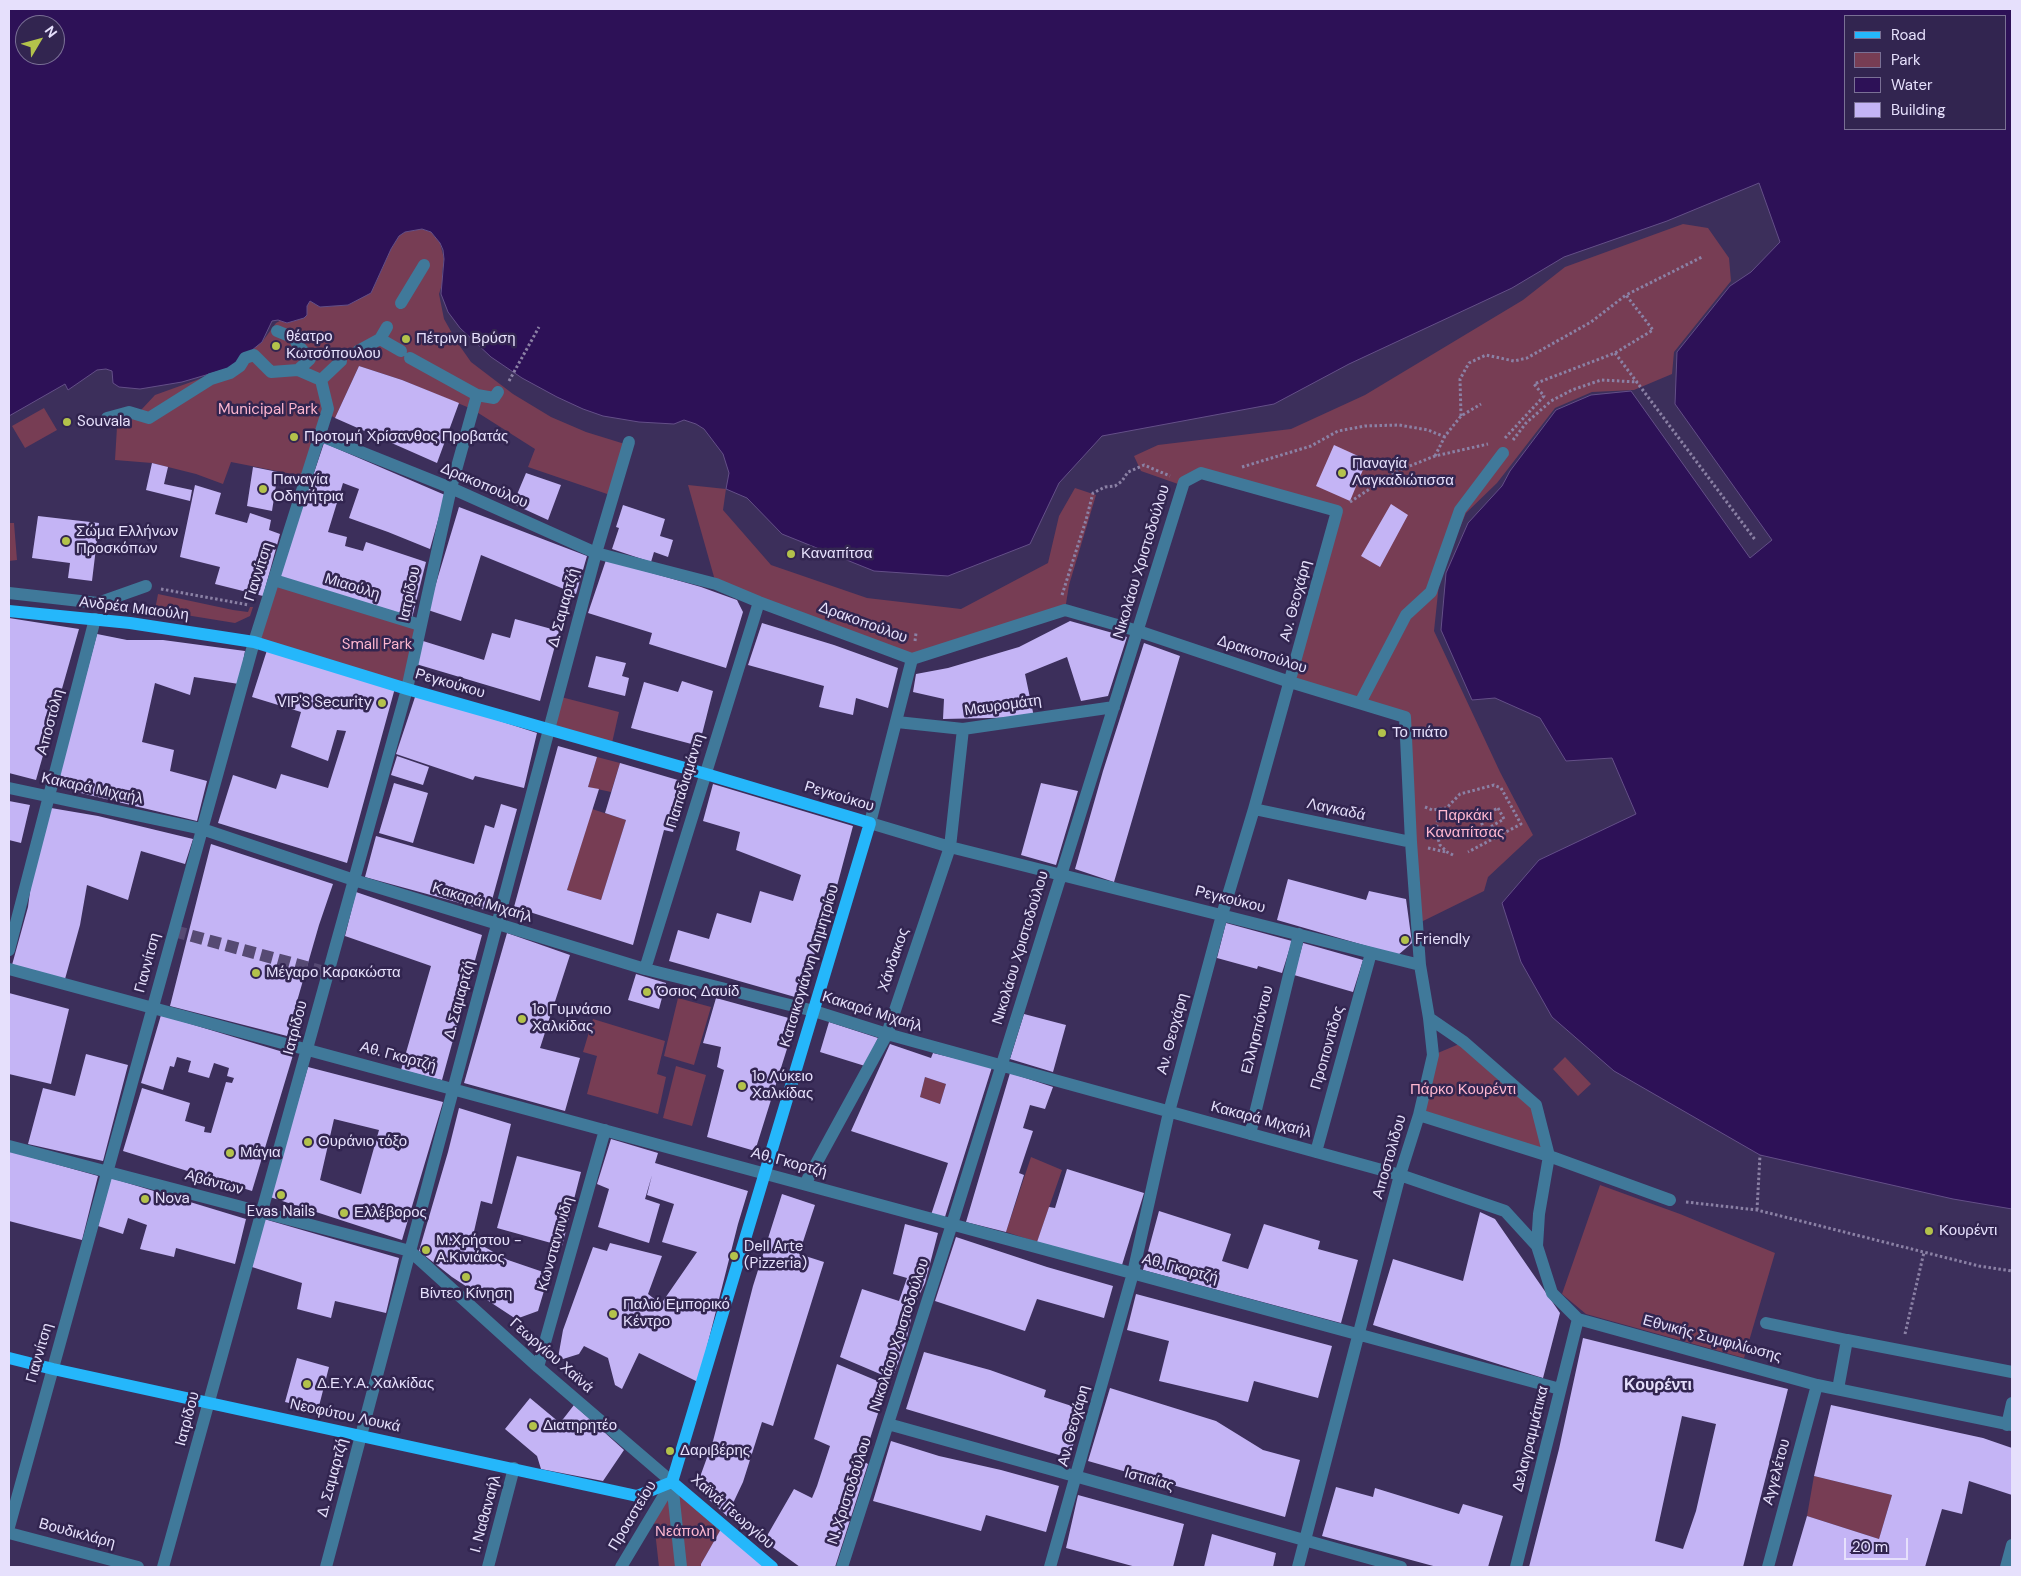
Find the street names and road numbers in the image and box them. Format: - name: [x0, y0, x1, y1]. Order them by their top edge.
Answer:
- street label: Δρακοπούλου: [438, 460, 530, 512]
- street label: Νικολάου Χριστοδούλου: [1110, 483, 1174, 641]
- street label: Γιαννίτση: [241, 540, 277, 604]
- street label: Αν. Θεοχάρη: [1277, 558, 1315, 644]
- street label: Ιατρίδου: [395, 565, 425, 623]
- street label: Δ. Σαμαρτζή: [545, 567, 583, 649]
- street label: Μιαούλη: [322, 570, 382, 604]
- street label: Ανδρέα Μιαούλη: [78, 593, 190, 625]
- street label: Δρακοπούλου: [816, 599, 910, 647]
- street label: Δρακοπούλου: [1215, 632, 1309, 678]
- street label: Ρεγκούκου: [413, 665, 487, 703]
- street label: Αποστόλη: [34, 687, 68, 757]
- street label: Μαυρομάτη: [963, 692, 1043, 720]
- street label: Παπαδιαμάντη: [663, 732, 709, 830]
- street label: Κακαρά Μιχαήλ: [40, 769, 144, 809]
- street label: Ρεγκούκου: [802, 778, 876, 816]
- street label: Λαγκαδά: [1305, 795, 1367, 825]
- street label: Νικολάου Χριστοδούλου: [989, 869, 1053, 1027]
- street label: Κακαρά Μιχαήλ: [430, 879, 534, 927]
- street label: Κατσικογιάννη Δημητρίου: [777, 883, 843, 1049]
- street label: Ρεγκούκου: [1193, 883, 1267, 917]
- street label: Χάνδακος: [875, 926, 913, 994]
- street label: Γιαννίτση: [131, 931, 165, 995]
- street label: Δ. Σαμαρτζή: [441, 959, 479, 1041]
- street label: Ελλησπόντου: [1238, 984, 1278, 1076]
- street label: Κακαρά Μιχαήλ: [820, 988, 924, 1036]
- street label: Αν. Θεοχάρη: [1154, 991, 1192, 1077]
- street label: Ιατρίδου: [280, 999, 312, 1057]
- street label: Προποντίδος: [1307, 1004, 1349, 1092]
- street label: Αθ. Γκορτζή: [358, 1038, 438, 1076]
- street label: Κακαρά Μιχαήλ: [1209, 1098, 1313, 1142]
- street label: Αποστολίδου: [1369, 1113, 1411, 1201]
- street label: Αθ. Γκορτζή: [749, 1144, 829, 1182]
- street label: Αβάντων: [183, 1167, 245, 1199]
- street label: Κωνσταντινίδη: [534, 1195, 578, 1293]
- street label: Αθ. Γκορτζή: [1140, 1250, 1220, 1288]
- street label: Νικολάου Χριστοδούλου: [867, 1256, 933, 1414]
- street label: Εθνικής Συμφιλίωσης: [1641, 1312, 1783, 1366]
- street label: Γεωργίου Χαϊνά: [506, 1315, 596, 1397]
- street label: Γιαννίτση: [23, 1321, 57, 1385]
- street label: Αν. Θεοχάρη: [1055, 1383, 1093, 1469]
- street label: Δελαγραμμάτικα: [1509, 1384, 1553, 1494]
- street label: Ιατρίδου: [172, 1390, 204, 1448]
- street label: Νεοφύτου Λουκά: [288, 1395, 402, 1437]
- street label: Ν. Χριστοδούλου: [824, 1435, 876, 1547]
- street label: Δ. Σαμαρτζή: [314, 1437, 352, 1519]
- street label: Αγγελέτου: [1760, 1437, 1794, 1507]
- street label: Ιστιαίας: [1122, 1464, 1176, 1496]
- street label: Χαϊνά Γεωργίου: [687, 1471, 777, 1553]
- street label: Ι. Ναθαναήλ: [467, 1473, 505, 1555]
- street label: Προαστείου: [605, 1478, 661, 1554]
- street label: Βουδικλάρη: [37, 1515, 117, 1553]

